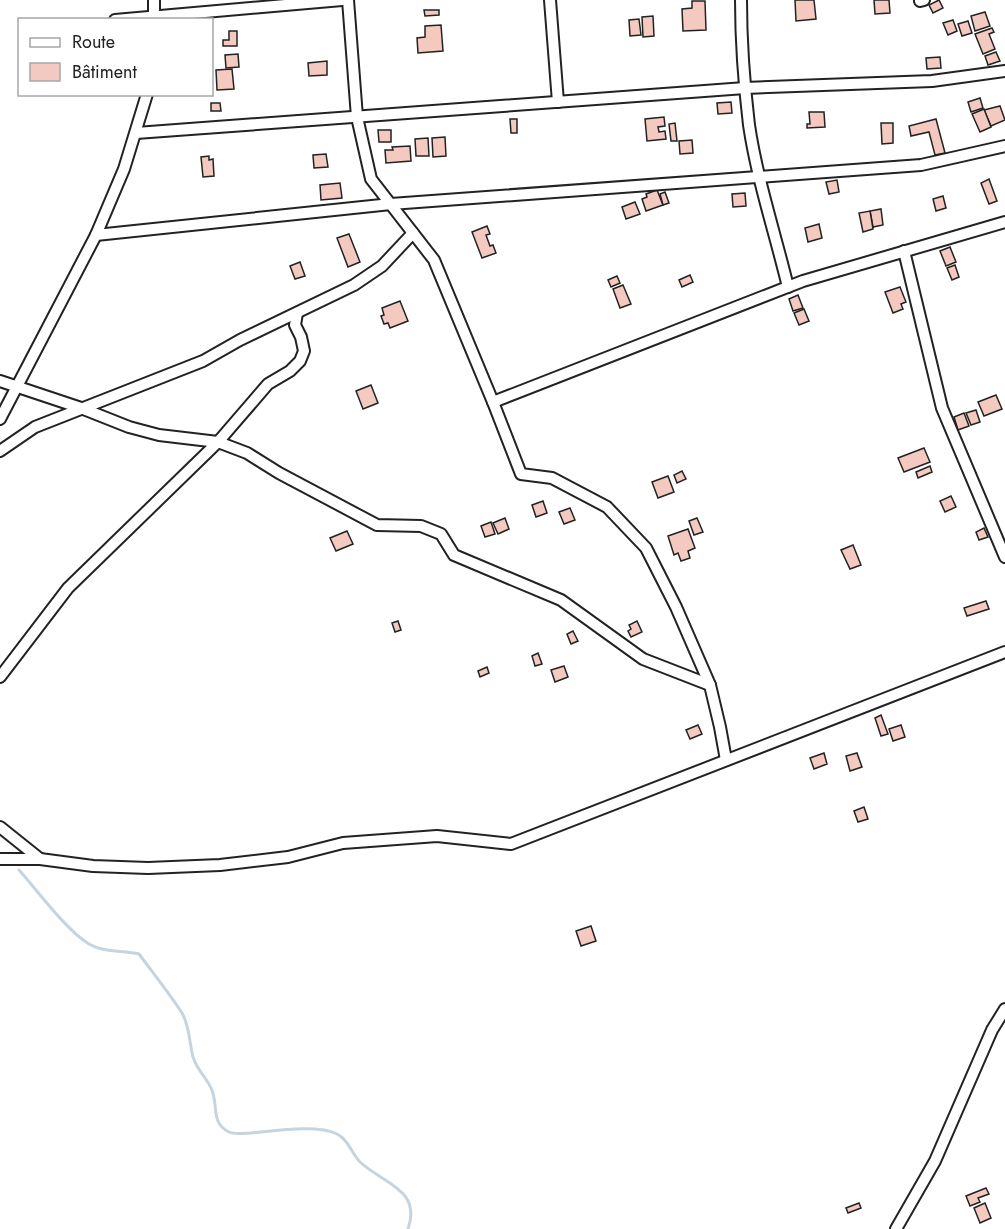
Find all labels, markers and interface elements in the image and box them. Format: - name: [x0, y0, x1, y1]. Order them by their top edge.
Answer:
- legend: [18, 18, 213, 96]
- text: Route: [72, 29, 115, 55]
- text: Bâtiment: [72, 59, 138, 85]

